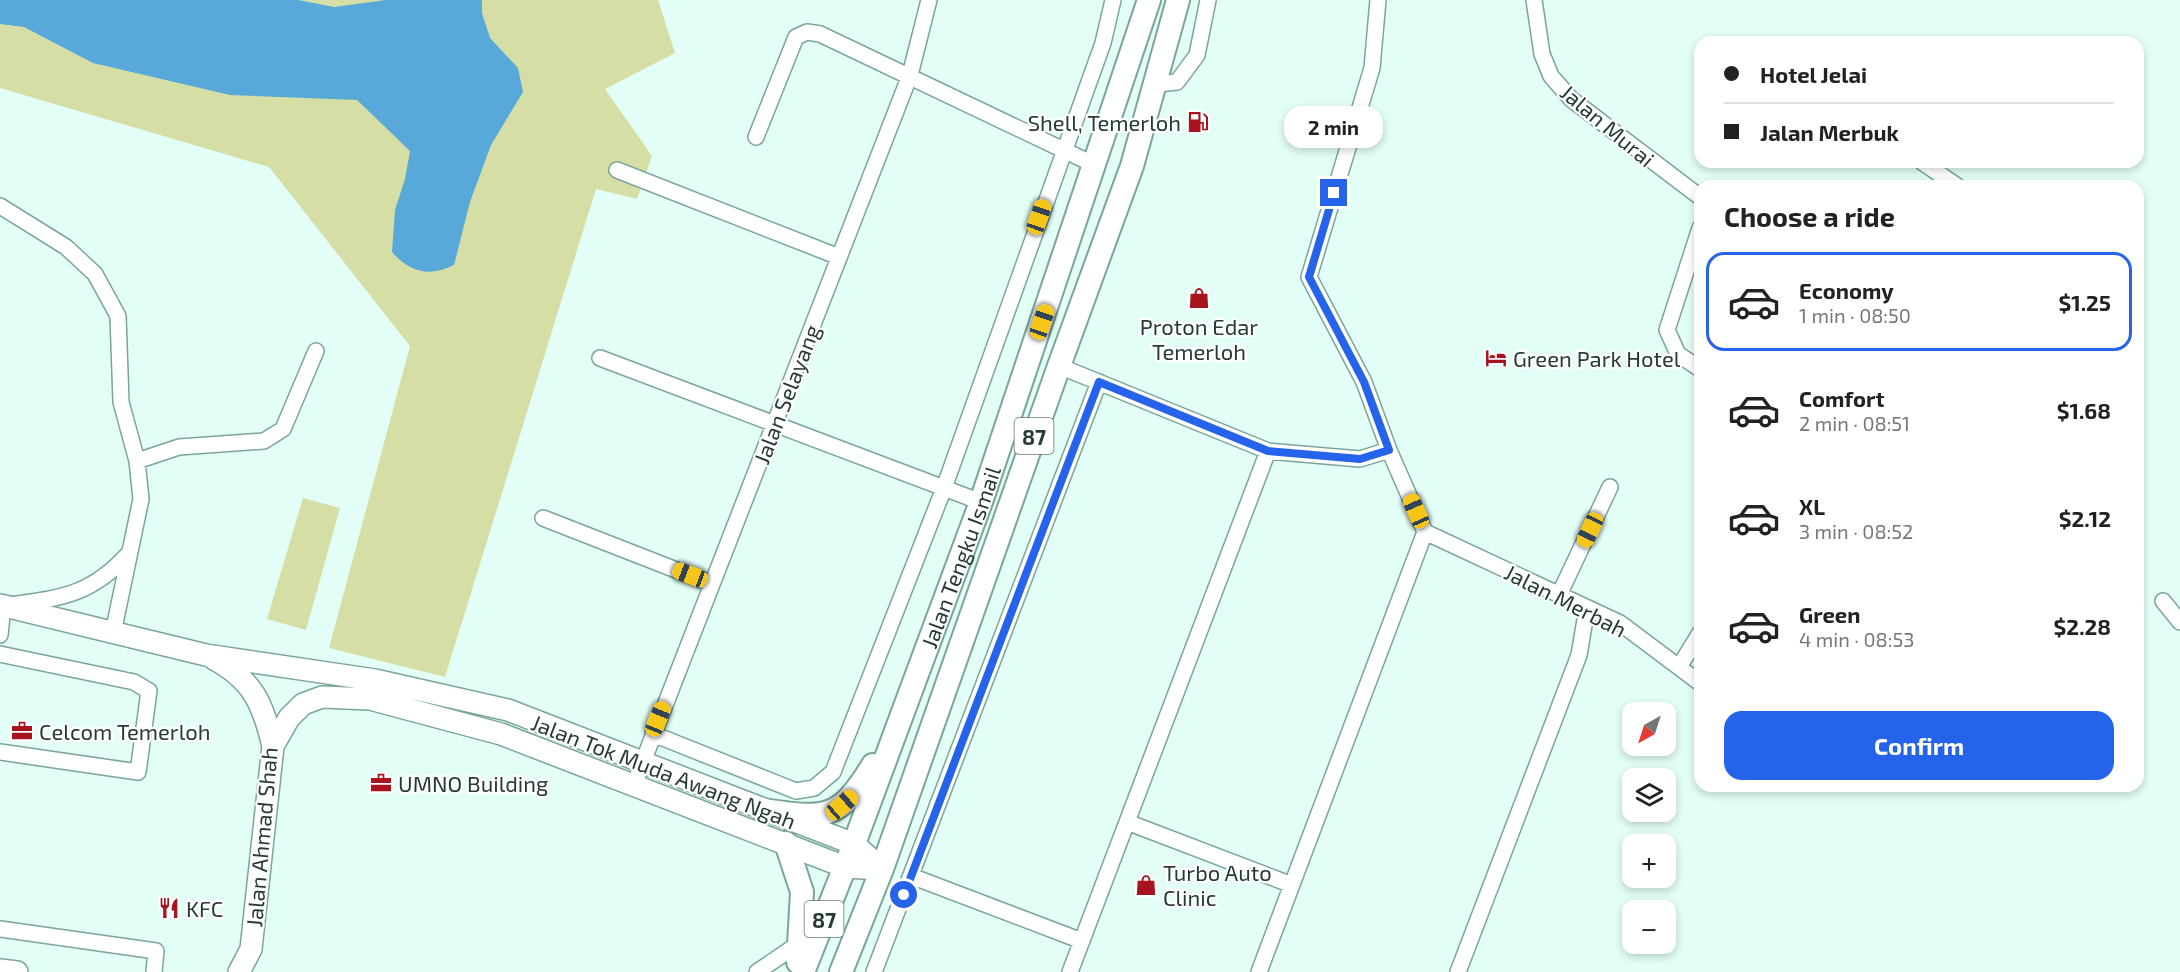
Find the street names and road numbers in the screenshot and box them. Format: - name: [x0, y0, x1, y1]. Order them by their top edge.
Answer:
- street label: Jalan Murai: [1556, 78, 1660, 172]
- street label: Jalan Selayang: [747, 321, 825, 467]
- road number: 87: [1014, 418, 1054, 454]
- street label: Jalan Tengku Ismail: [915, 462, 1005, 651]
- street label: Jalan Merbah: [1501, 558, 1631, 642]
- street label: Jalan Tok Muda Awang Ngah: [528, 709, 800, 833]
- street label: Jalan Ahmad Shah: [240, 746, 282, 928]
- road number: 87: [804, 901, 844, 937]

